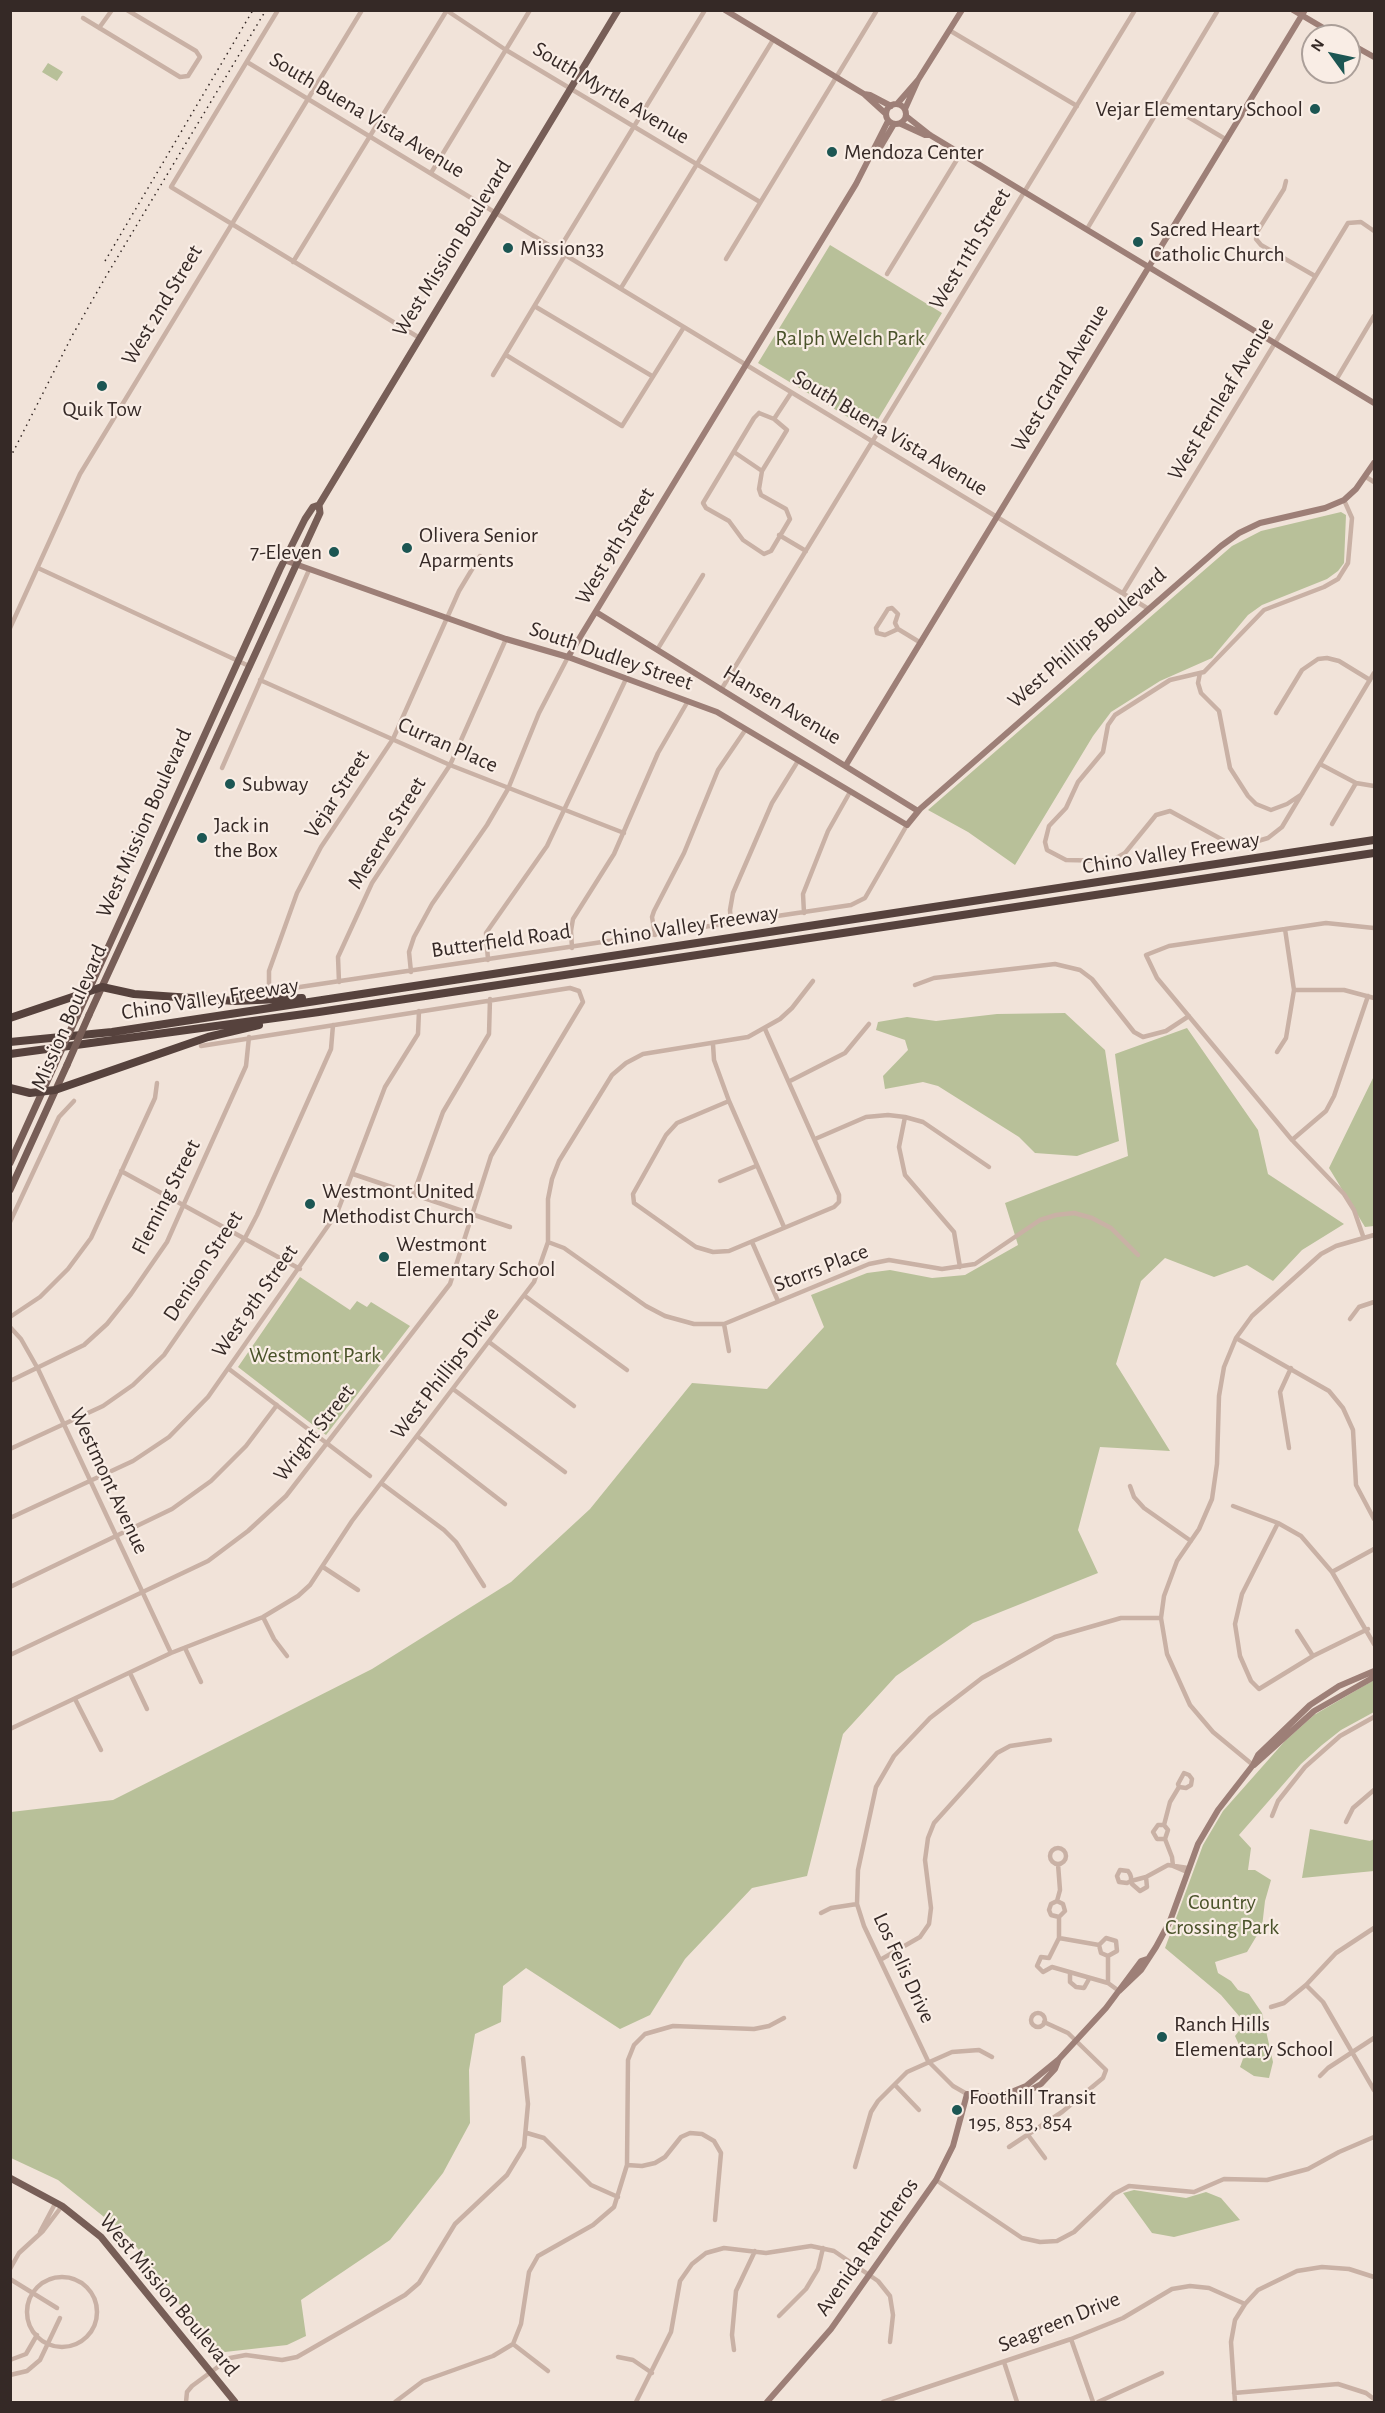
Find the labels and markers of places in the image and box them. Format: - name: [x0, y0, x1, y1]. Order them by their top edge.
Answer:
- place label: Vejar Elementary School: [1095, 96, 1303, 122]
- marker: Vejar Elementary School: [1308, 102, 1322, 116]
- place label: Mendoza Center: [844, 139, 984, 165]
- marker: Mendoza Center: [825, 145, 839, 159]
- place label: Sacred Heart Catholic Church: [1150, 216, 1285, 268]
- place label: Mission33: [520, 235, 604, 261]
- marker: Sacred Heart Catholic Church: [1131, 235, 1145, 249]
- marker: Mission33: [501, 241, 515, 255]
- marker: Quik Tow: [95, 379, 109, 393]
- place label: Quik Tow: [63, 396, 141, 422]
- place label: Olivera Senior Aparments: [419, 522, 538, 574]
- place label: 7-Eleven: [250, 539, 322, 565]
- marker: Olivera Senior Aparments: [400, 541, 414, 555]
- marker: 7-Eleven: [327, 545, 341, 559]
- place label: Subway: [242, 771, 308, 797]
- marker: Subway: [223, 777, 237, 791]
- place label: Jack in the Box: [214, 812, 278, 864]
- marker: Jack in the Box: [195, 831, 209, 845]
- place label: Westmont United Methodist Church: [322, 1178, 475, 1230]
- marker: Westmont United Methodist Church: [303, 1197, 317, 1211]
- place label: Westmont Elementary School: [396, 1231, 555, 1282]
- marker: Westmont Elementary School: [377, 1250, 391, 1264]
- place label: Ranch Hills Elementary School: [1174, 2011, 1333, 2062]
- marker: Ranch Hills Elementary School: [1155, 2030, 1169, 2044]
- place label: Foothill Transit 195, 853, 854: [969, 2084, 1096, 2136]
- marker: Foothill Transit 195, 853, 854: [950, 2103, 964, 2117]

